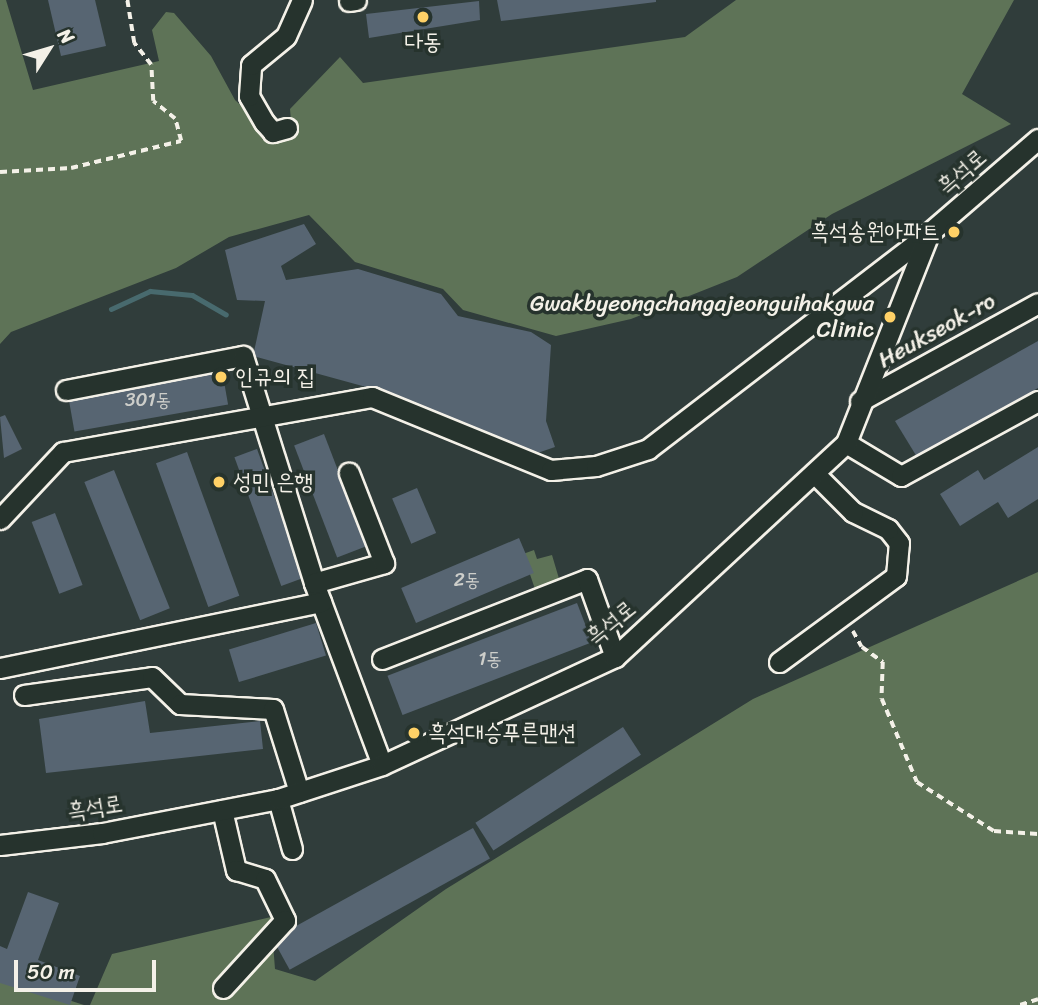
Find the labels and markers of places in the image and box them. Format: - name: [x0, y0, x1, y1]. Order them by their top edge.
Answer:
- marker: 다동: [415, 9, 431, 25]
- place label: 다동: [404, 28, 442, 56]
- place label: 흑석송원아파트: [810, 218, 940, 246]
- marker: 흑석송원아파트: [946, 224, 962, 240]
- place label: Gwakbyeongchangajeonguihakgwa Clinic: [530, 290, 874, 344]
- marker: Gwakbyeongchangajeonguihakgwa Clinic: [880, 307, 900, 327]
- place label: 인규의 집: [235, 363, 315, 391]
- marker: 인규의 집: [213, 369, 229, 385]
- place label: 성민 은행: [233, 468, 313, 496]
- marker: 성민 은행: [211, 474, 227, 490]
- place label: 흑석대승푸른맨션: [428, 719, 576, 747]
- marker: 흑석대승푸른맨션: [406, 725, 422, 741]

